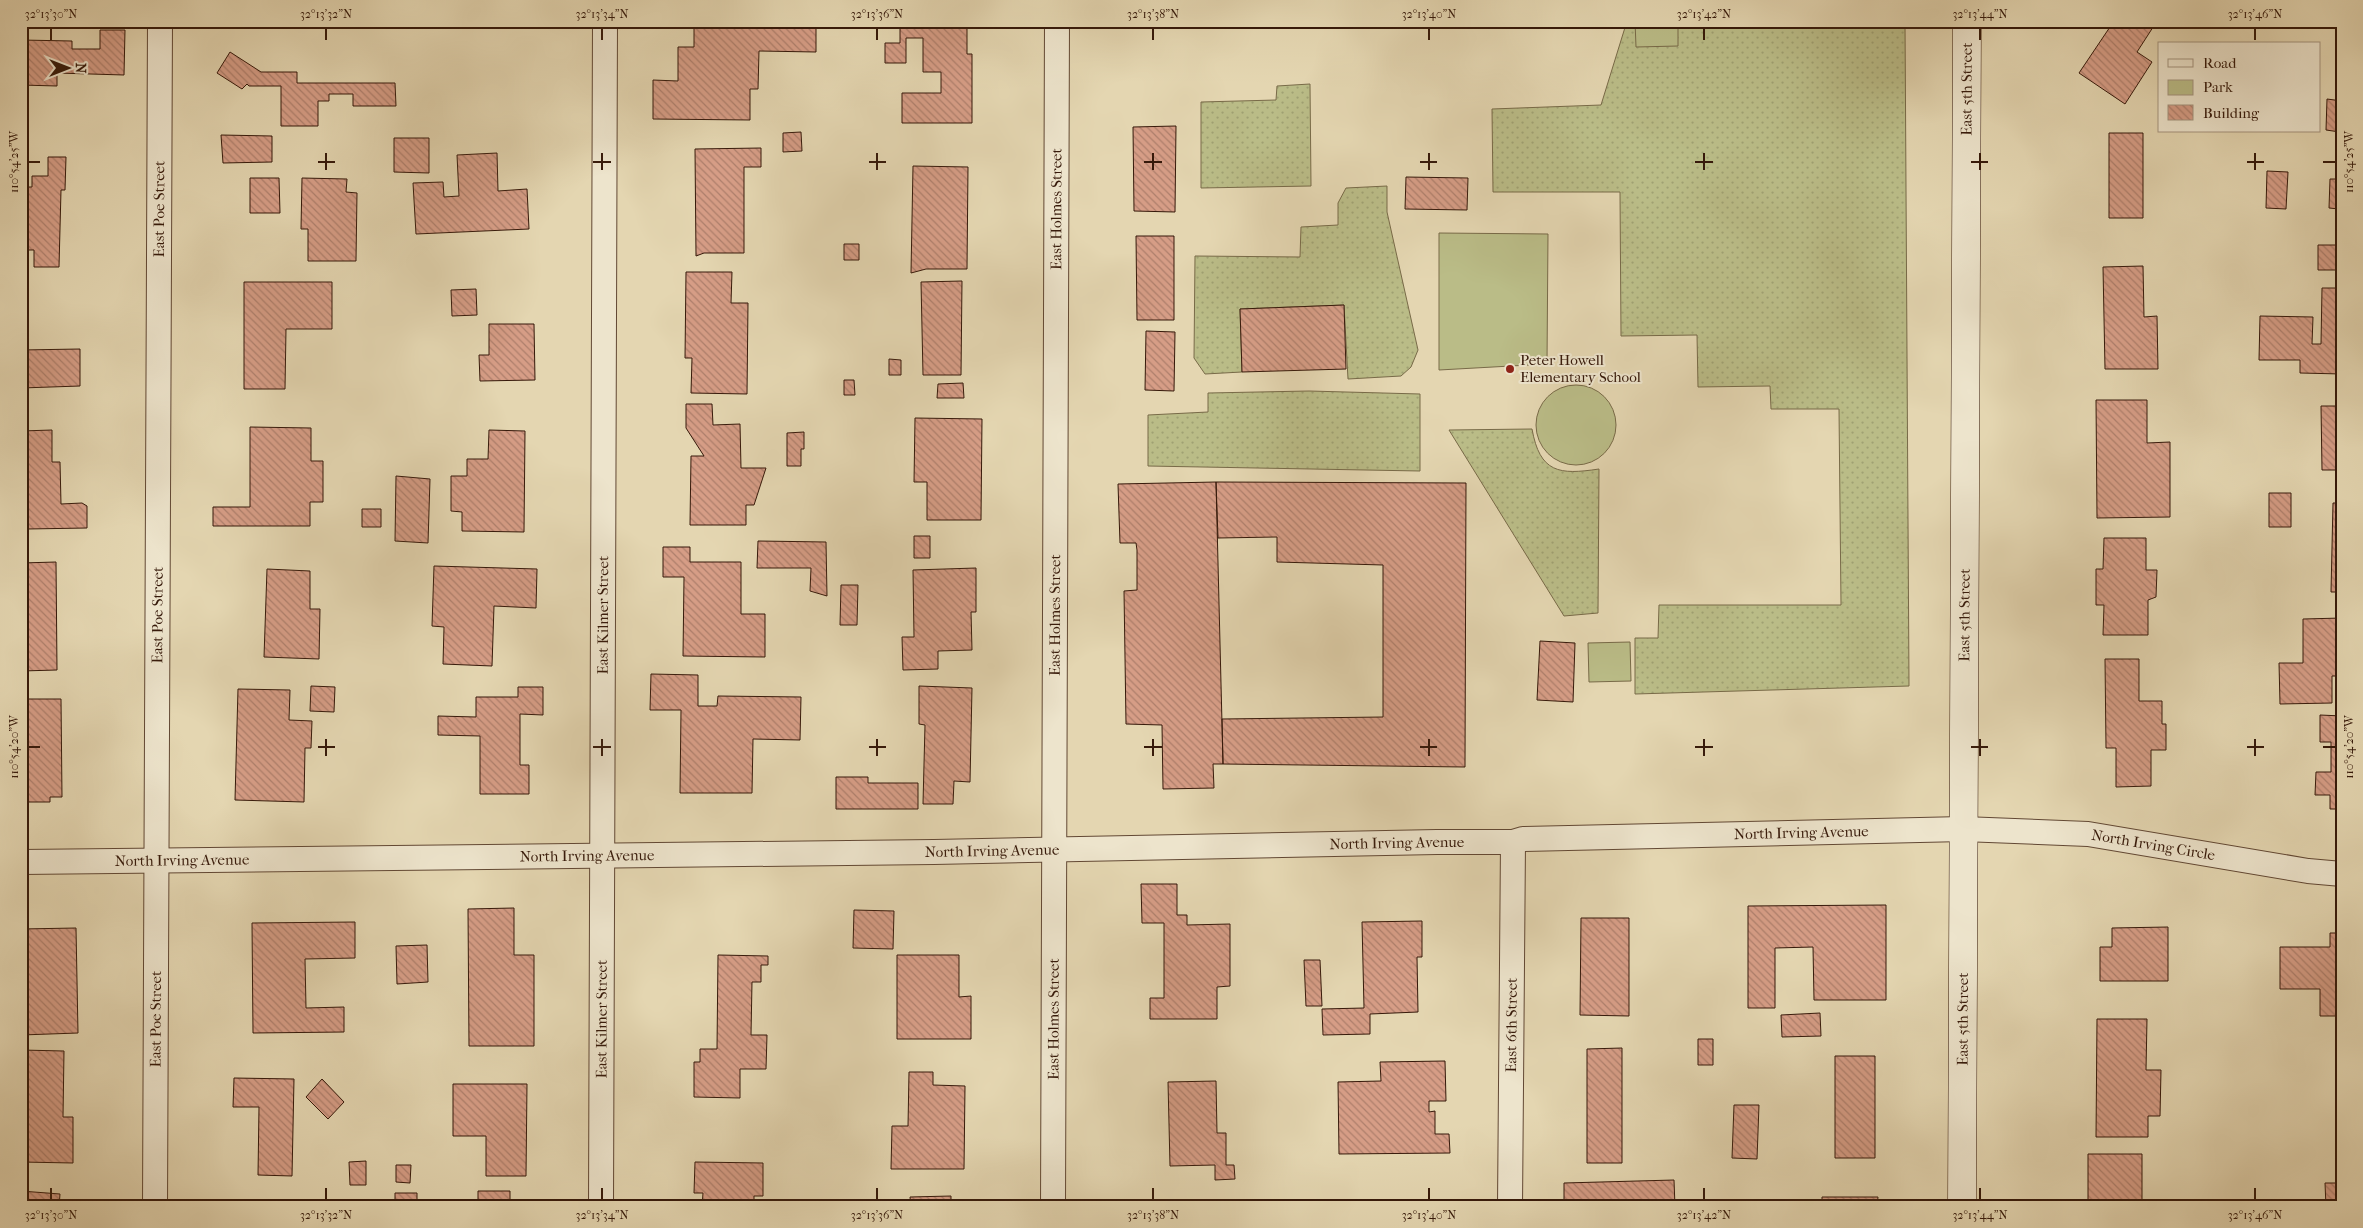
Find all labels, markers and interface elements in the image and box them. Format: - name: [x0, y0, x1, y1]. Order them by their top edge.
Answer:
- text: 32°13'30"N: [25, 7, 77, 21]
- text: 32°13'32"N: [300, 7, 352, 21]
- text: 32°13'34"N: [575, 7, 629, 21]
- text: 32°13'36"N: [851, 7, 903, 21]
- text: 32°13'38"N: [1127, 7, 1179, 21]
- text: 32°13'40"N: [1402, 7, 1456, 21]
- text: 32°13'42"N: [1677, 7, 1731, 21]
- text: 32°13'44"N: [1952, 7, 2008, 21]
- text: 32°13'46"N: [2228, 7, 2282, 21]
- north arrow: [42, 42, 92, 92]
- street label: East 5th Street: [1958, 42, 1976, 136]
- legend: [2158, 42, 2320, 132]
- text: Road: [2203, 54, 2237, 72]
- text: N: [72, 63, 89, 74]
- text: Park: [2203, 78, 2233, 96]
- text: Building: [2203, 104, 2260, 122]
- text: 110°54'25"W: [7, 130, 21, 193]
- text: 110°54'25"W: [2342, 130, 2356, 193]
- street label: East Holmes Street: [1047, 147, 1066, 270]
- street label: East Poe Street: [150, 160, 168, 257]
- place label: Peter Howell Elementary School: [1520, 351, 1641, 386]
- marker: Peter Howell Elementary School: [1504, 363, 1516, 375]
- street label: East Holmes Street: [1046, 553, 1064, 676]
- street label: East Kilmer Street: [594, 555, 612, 674]
- street label: East Poe Street: [148, 566, 167, 663]
- street label: East 5th Street: [1955, 568, 1974, 662]
- text: 110°54'20"W: [7, 714, 21, 779]
- text: 110°54'20"W: [2342, 714, 2356, 779]
- street label: North Irving Avenue: [1734, 822, 1869, 843]
- street label: North Irving Circle: [2090, 826, 2217, 864]
- street label: North Irving Avenue: [1329, 833, 1465, 853]
- street label: North Irving Avenue: [924, 840, 1060, 861]
- street label: North Irving Avenue: [520, 846, 655, 866]
- street label: North Irving Avenue: [115, 850, 250, 870]
- street label: East Holmes Street: [1044, 957, 1063, 1080]
- street label: East Kilmer Street: [592, 959, 611, 1078]
- street label: East Poe Street: [147, 970, 165, 1067]
- street label: East 5th Street: [1954, 972, 1972, 1066]
- street label: East 6th Street: [1502, 977, 1521, 1073]
- text: 32°13'30"N: [25, 1208, 77, 1222]
- text: 32°13'32"N: [300, 1208, 352, 1222]
- text: 32°13'34"N: [575, 1208, 629, 1222]
- text: 32°13'36"N: [851, 1208, 903, 1222]
- text: 32°13'38"N: [1127, 1208, 1179, 1222]
- text: 32°13'40"N: [1402, 1208, 1456, 1222]
- text: 32°13'42"N: [1677, 1208, 1731, 1222]
- text: 32°13'44"N: [1952, 1208, 2008, 1222]
- text: 32°13'46"N: [2228, 1208, 2282, 1222]

